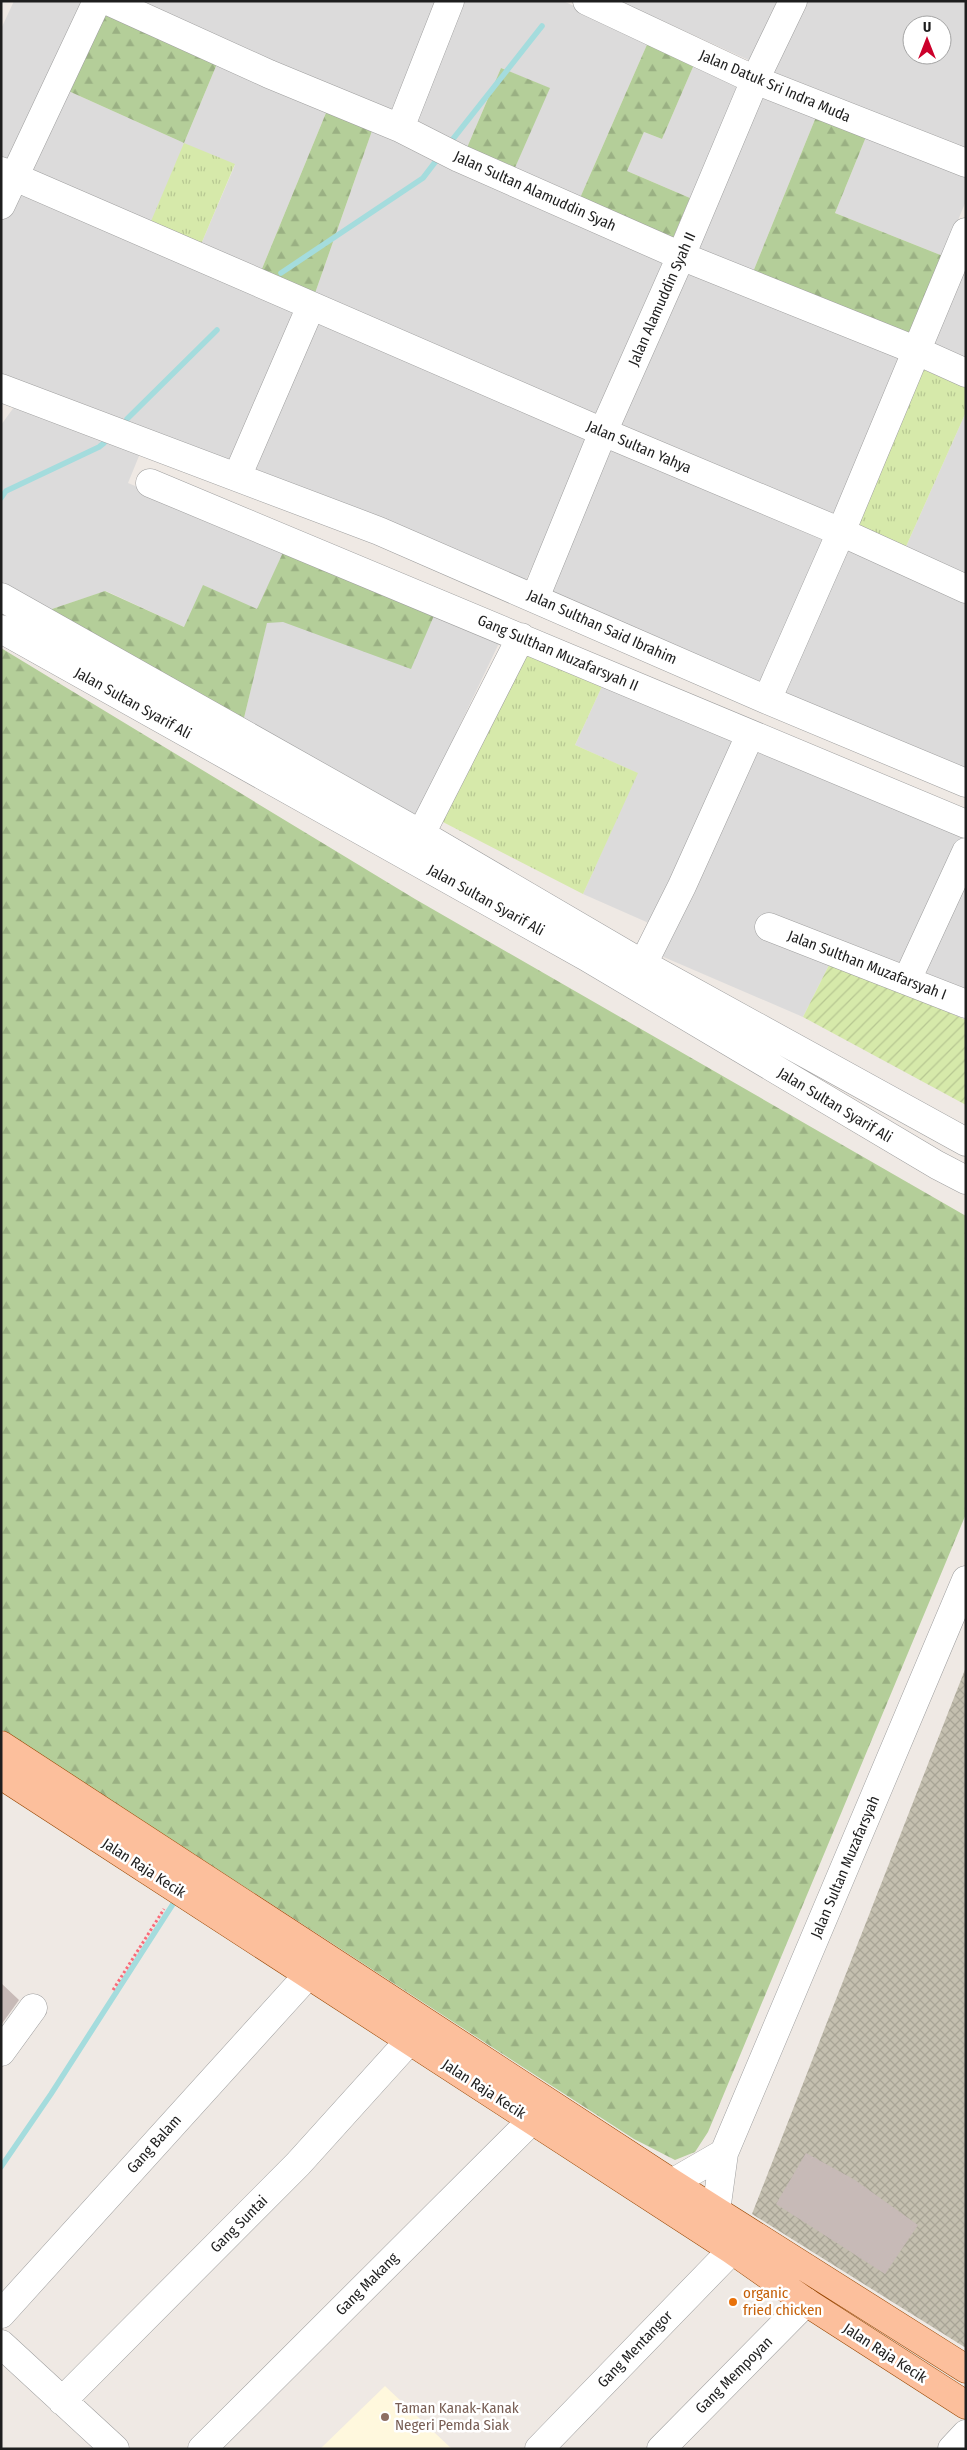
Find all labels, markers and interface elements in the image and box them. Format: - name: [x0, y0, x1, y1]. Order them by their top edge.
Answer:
- north arrow: [902, 15, 952, 65]
- text: U: [923, 19, 931, 36]
- street label: Jalan Datuk Sri Indra Muda: [697, 46, 853, 126]
- street label: Jalan Sultan Alamuddin Syah: [451, 147, 619, 235]
- street label: Jalan Alamuddin Syah II: [624, 229, 700, 369]
- street label: Jalan Sultan Yahya: [584, 417, 694, 477]
- street label: Jalan Sulthan Said Ibrahim: [524, 586, 680, 668]
- street label: Gang Sulthan Muzafarsyah II: [475, 611, 641, 695]
- street label: Jalan Sultan Syarif Ali: [71, 663, 195, 743]
- street label: Jalan Sultan Syarif Ali: [424, 860, 548, 940]
- street label: Jalan Sulthan Muzafarsyah I: [785, 926, 949, 1004]
- street label: Jalan Sultan Syarif Ali: [774, 1064, 896, 1146]
- street label: Jalan Sultan Muzafarsyah: [807, 1793, 883, 1941]
- street label: Jalan Raja Kecik: [99, 1834, 189, 1902]
- street label: Jalan Raja Kecik: [439, 2055, 529, 2123]
- street label: Gang Balam: [123, 2111, 185, 2177]
- street label: Gang Suntai: [207, 2192, 271, 2256]
- street label: Gang Makang: [332, 2249, 402, 2319]
- place label: organic fried chicken: [743, 2284, 822, 2319]
- marker: organic fried chicken: [727, 2296, 739, 2308]
- street label: Gang Mentangor: [594, 2306, 677, 2391]
- street label: Jalan Raja Kecik: [840, 2319, 930, 2387]
- street label: Gang Mempoyan: [692, 2333, 776, 2417]
- place label: Taman Kanak-Kanak Negeri Pemda Siak: [395, 2399, 519, 2434]
- marker: Taman Kanak-Kanak Negeri Pemda Siak: [379, 2411, 391, 2423]

